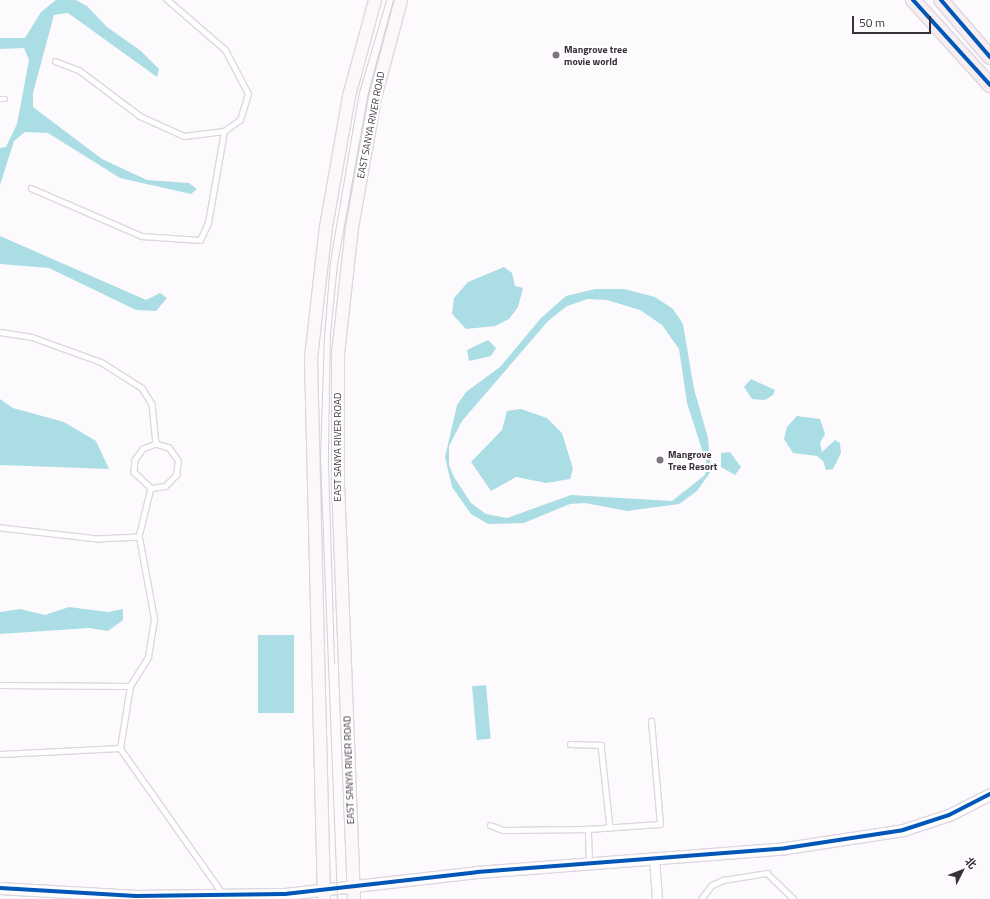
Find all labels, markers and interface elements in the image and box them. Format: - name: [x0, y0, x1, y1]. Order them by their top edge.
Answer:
- scale bar: [854, 8, 933, 34]
- text: 50 m: [859, 13, 885, 32]
- place label: Mangrove tree movie world: [564, 43, 627, 66]
- marker: Mangrove tree movie world: [551, 50, 561, 60]
- street label: EAST SANYA RIVER ROAD: [355, 70, 387, 180]
- street label: EAST SANYA RIVER ROAD: [332, 393, 344, 501]
- place label: Mangrove Tree Resort: [668, 448, 717, 472]
- marker: Mangrove Tree Resort: [655, 455, 665, 465]
- street label: EAST SANYA RIVER ROAD: [341, 715, 357, 825]
- north arrow: [942, 851, 982, 891]
- text: 北: [961, 854, 981, 872]

